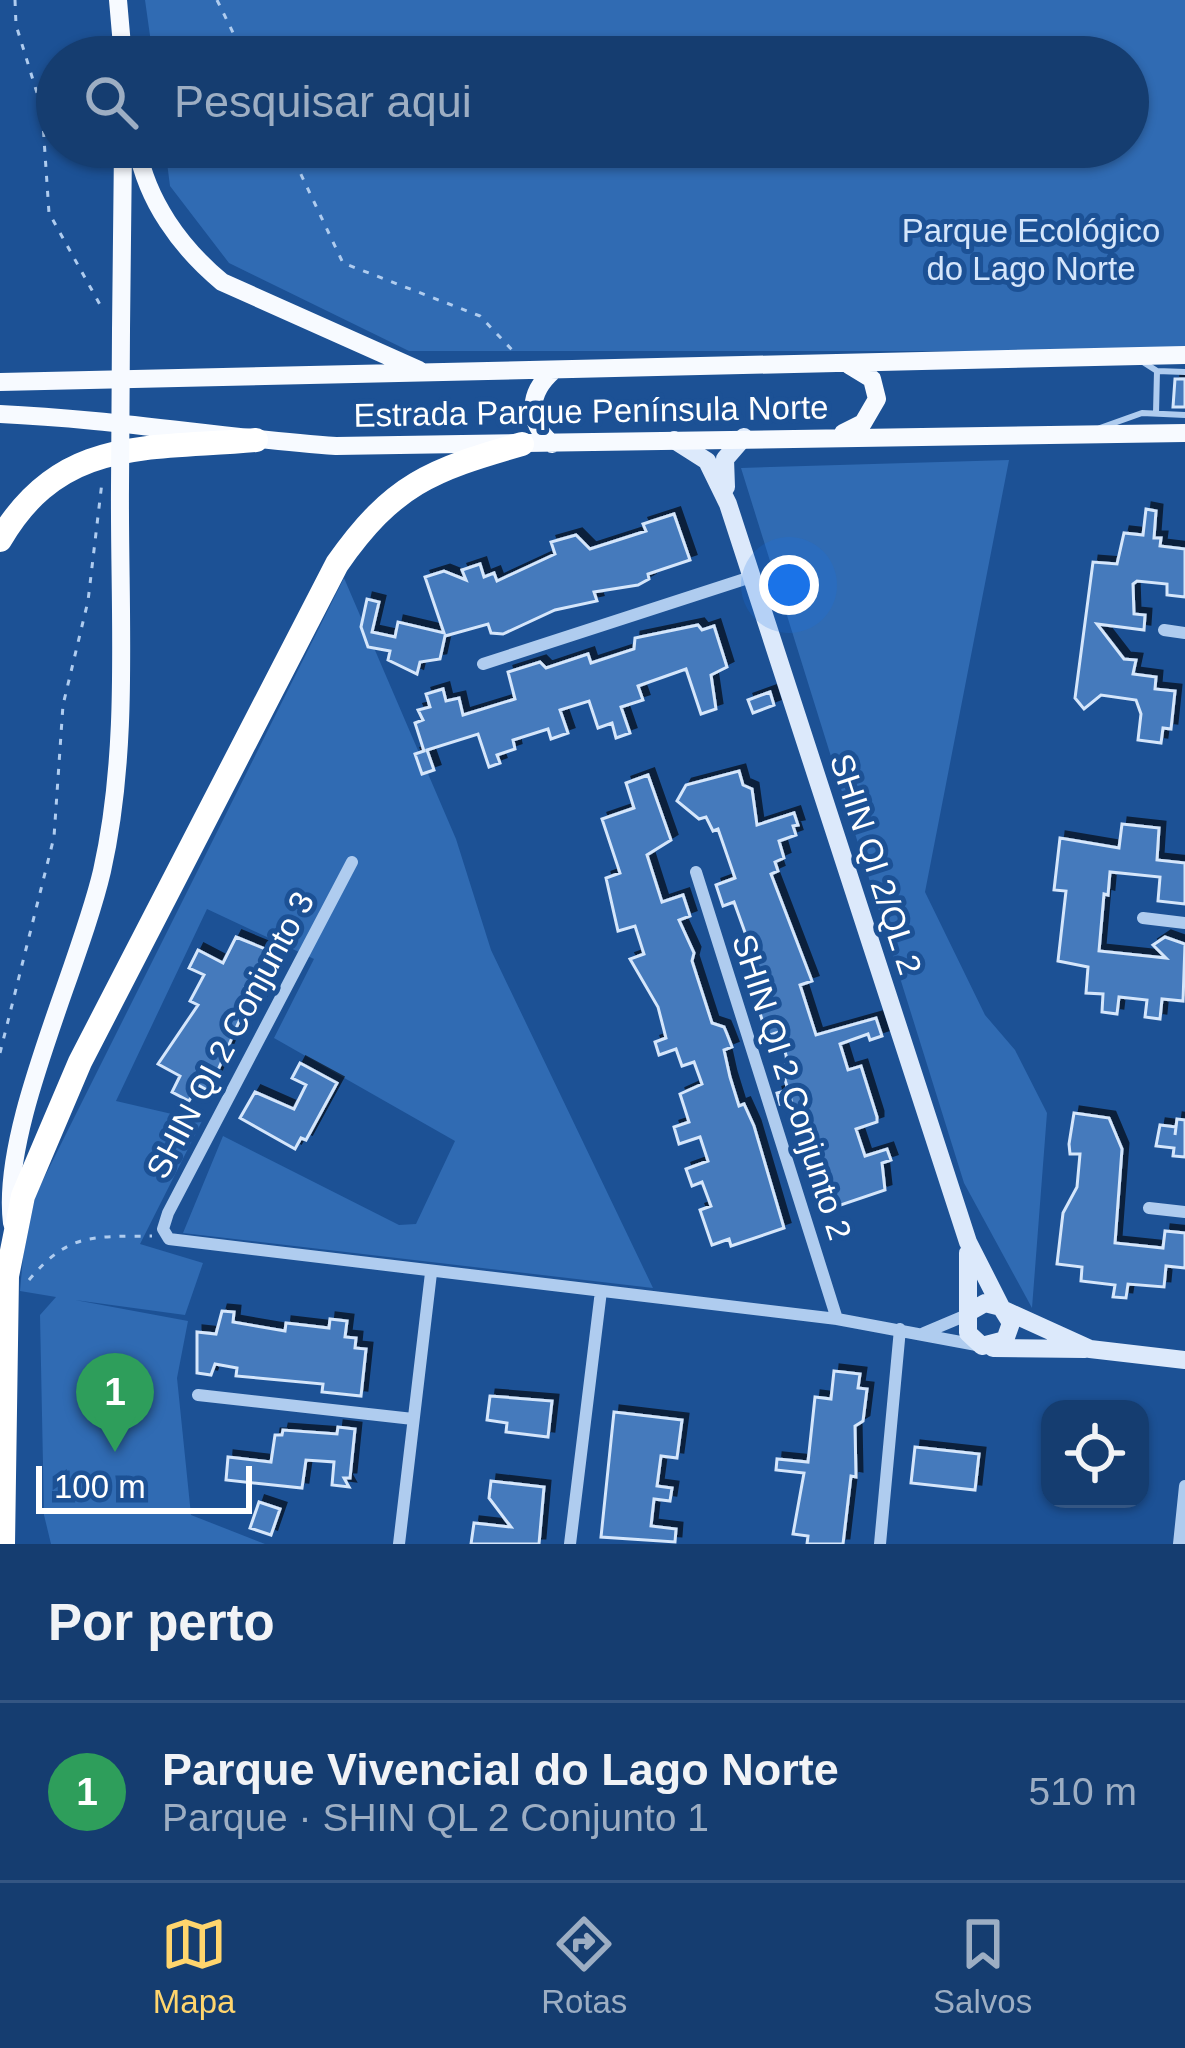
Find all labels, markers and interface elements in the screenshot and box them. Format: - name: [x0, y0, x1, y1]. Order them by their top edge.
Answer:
- search box: [36, 36, 1149, 168]
- icon: search: [78, 69, 144, 135]
- text: Pesquisar aqui: [174, 76, 472, 127]
- park label: Parque Ecológico do Lago Norte: [902, 212, 1160, 287]
- street label: Estrada Parque Península Norte: [353, 388, 829, 434]
- your location: [759, 555, 819, 615]
- street label: SHIN QI 2/QL 2: [823, 749, 929, 979]
- street label: SHIN QI 2 Conjunto 3: [139, 885, 321, 1185]
- street label: SHIN QI 2 Conjunto 2: [725, 930, 859, 1244]
- pin: 1: [76, 1353, 154, 1452]
- map controls: [1041, 1400, 1149, 1508]
- button: locate: [1041, 1400, 1149, 1508]
- scale bar: [36, 1460, 252, 1513]
- text: 100 m: [54, 1468, 146, 1505]
- text: Por perto: [48, 1594, 275, 1651]
- text: Parque Vivencial do Lago Norte: [162, 1744, 839, 1795]
- text: 1: [76, 1770, 98, 1813]
- text: 510 m: [1029, 1770, 1137, 1813]
- text: Parque · SHIN QL 2 Conjunto 1: [162, 1796, 709, 1839]
- tab: Mapa: [153, 1911, 235, 2021]
- tab: Rotas: [541, 1911, 627, 2021]
- tab: Salvos: [933, 1911, 1032, 2021]

